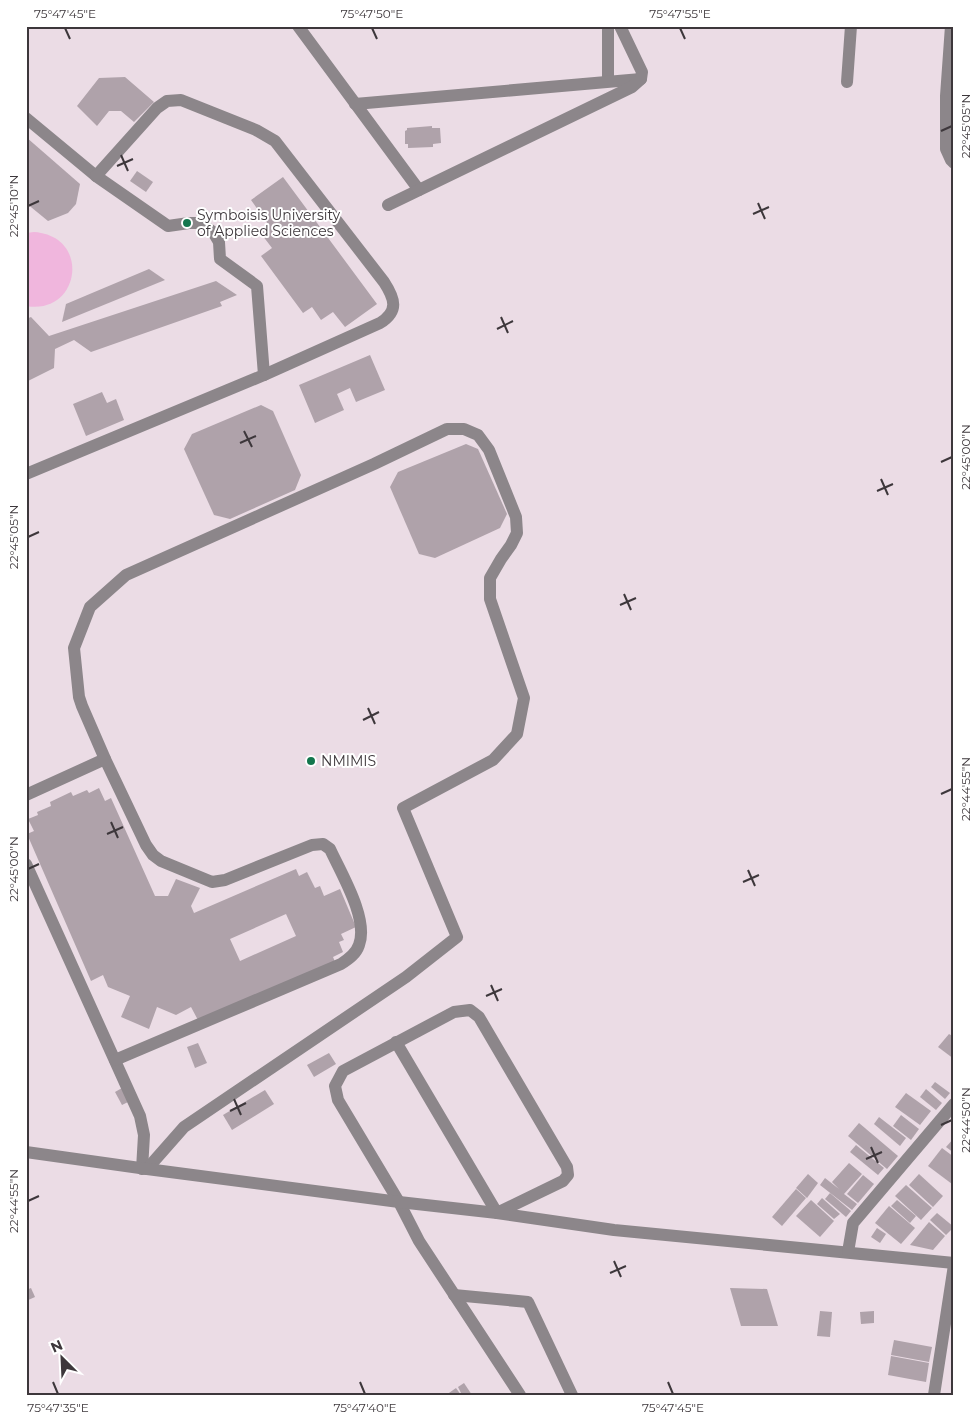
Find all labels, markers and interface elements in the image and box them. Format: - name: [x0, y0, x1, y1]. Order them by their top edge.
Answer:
- text: 75°47'45"E: [34, 6, 96, 21]
- text: 75°47'50"E: [341, 6, 403, 21]
- text: 75°47'55"E: [649, 6, 711, 21]
- text: 22°45'05"N: [958, 94, 973, 158]
- text: 22°45'10"N: [6, 175, 21, 237]
- place label: Symboisis University of Applied Sciences: [197, 206, 341, 240]
- marker: Symboisis University of Applied Sciences: [181, 217, 193, 229]
- text: 22°45'00"N: [958, 424, 973, 490]
- text: 22°45'05"N: [6, 505, 21, 569]
- place label: NMIMIS: [321, 752, 376, 770]
- marker: NMIMIS: [305, 755, 317, 767]
- text: 22°44'55"N: [958, 757, 973, 821]
- text: 22°45'00"N: [6, 836, 21, 902]
- text: 22°44'50"N: [958, 1087, 973, 1153]
- text: 22°44'55"N: [6, 1169, 21, 1233]
- north arrow: [38, 1334, 88, 1384]
- text: N: [48, 1336, 66, 1357]
- text: 75°47'35"E: [27, 1400, 89, 1415]
- text: 75°47'40"E: [333, 1400, 397, 1415]
- text: 75°47'45"E: [642, 1400, 704, 1415]

